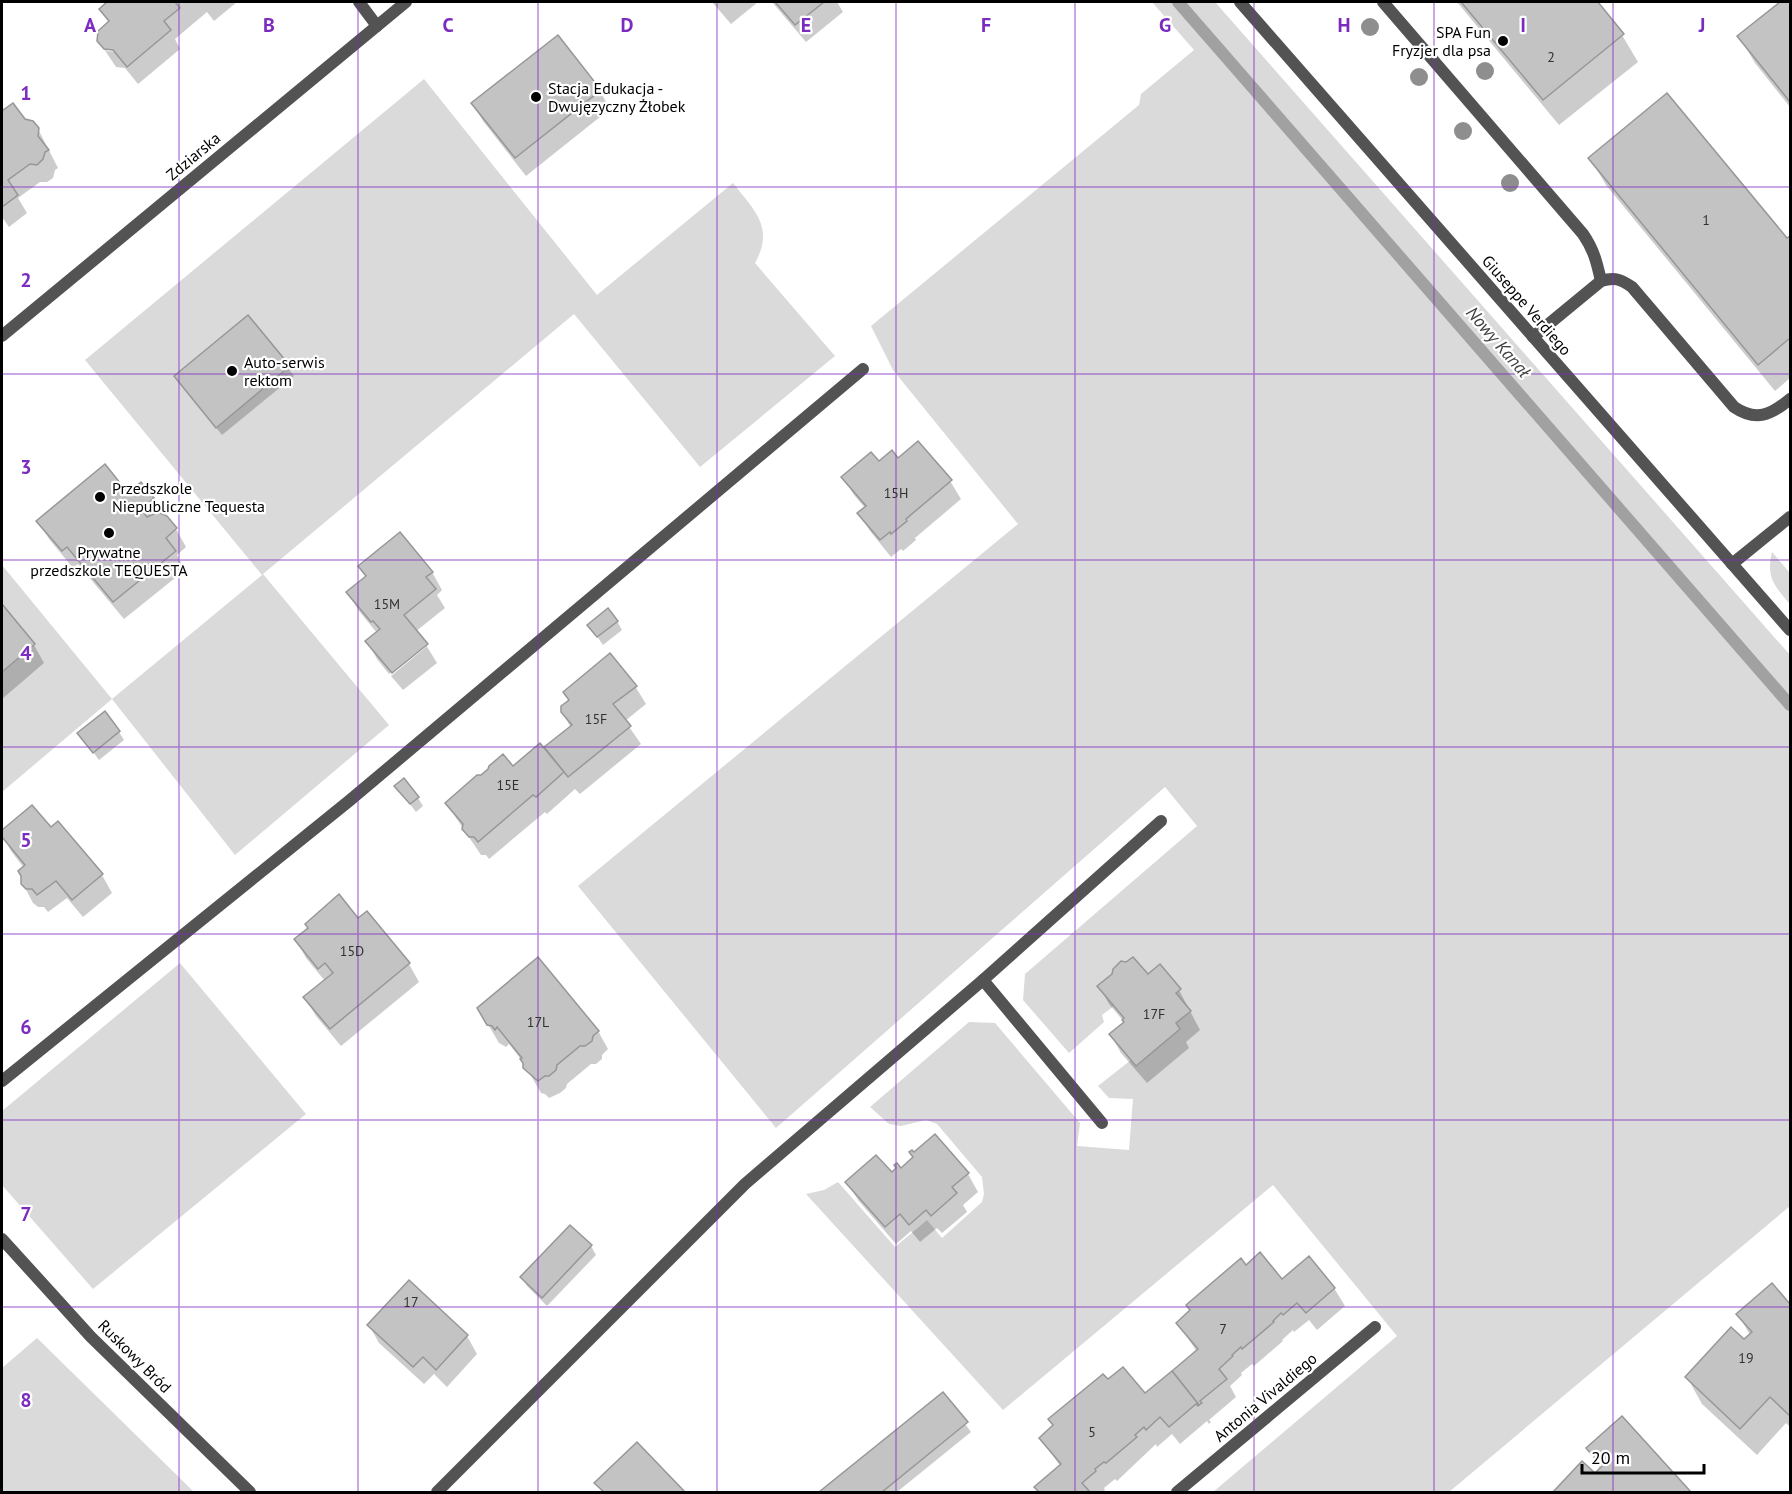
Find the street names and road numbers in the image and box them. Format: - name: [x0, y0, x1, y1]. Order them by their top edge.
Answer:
- street label: Zdziarska: [162, 128, 224, 184]
- street label: Giuseppe Verdiego: [1478, 251, 1576, 359]
- street label: Ruskowy Bród: [94, 1315, 176, 1397]
- street label: Antonia Vivaldiego: [1209, 1348, 1321, 1446]

